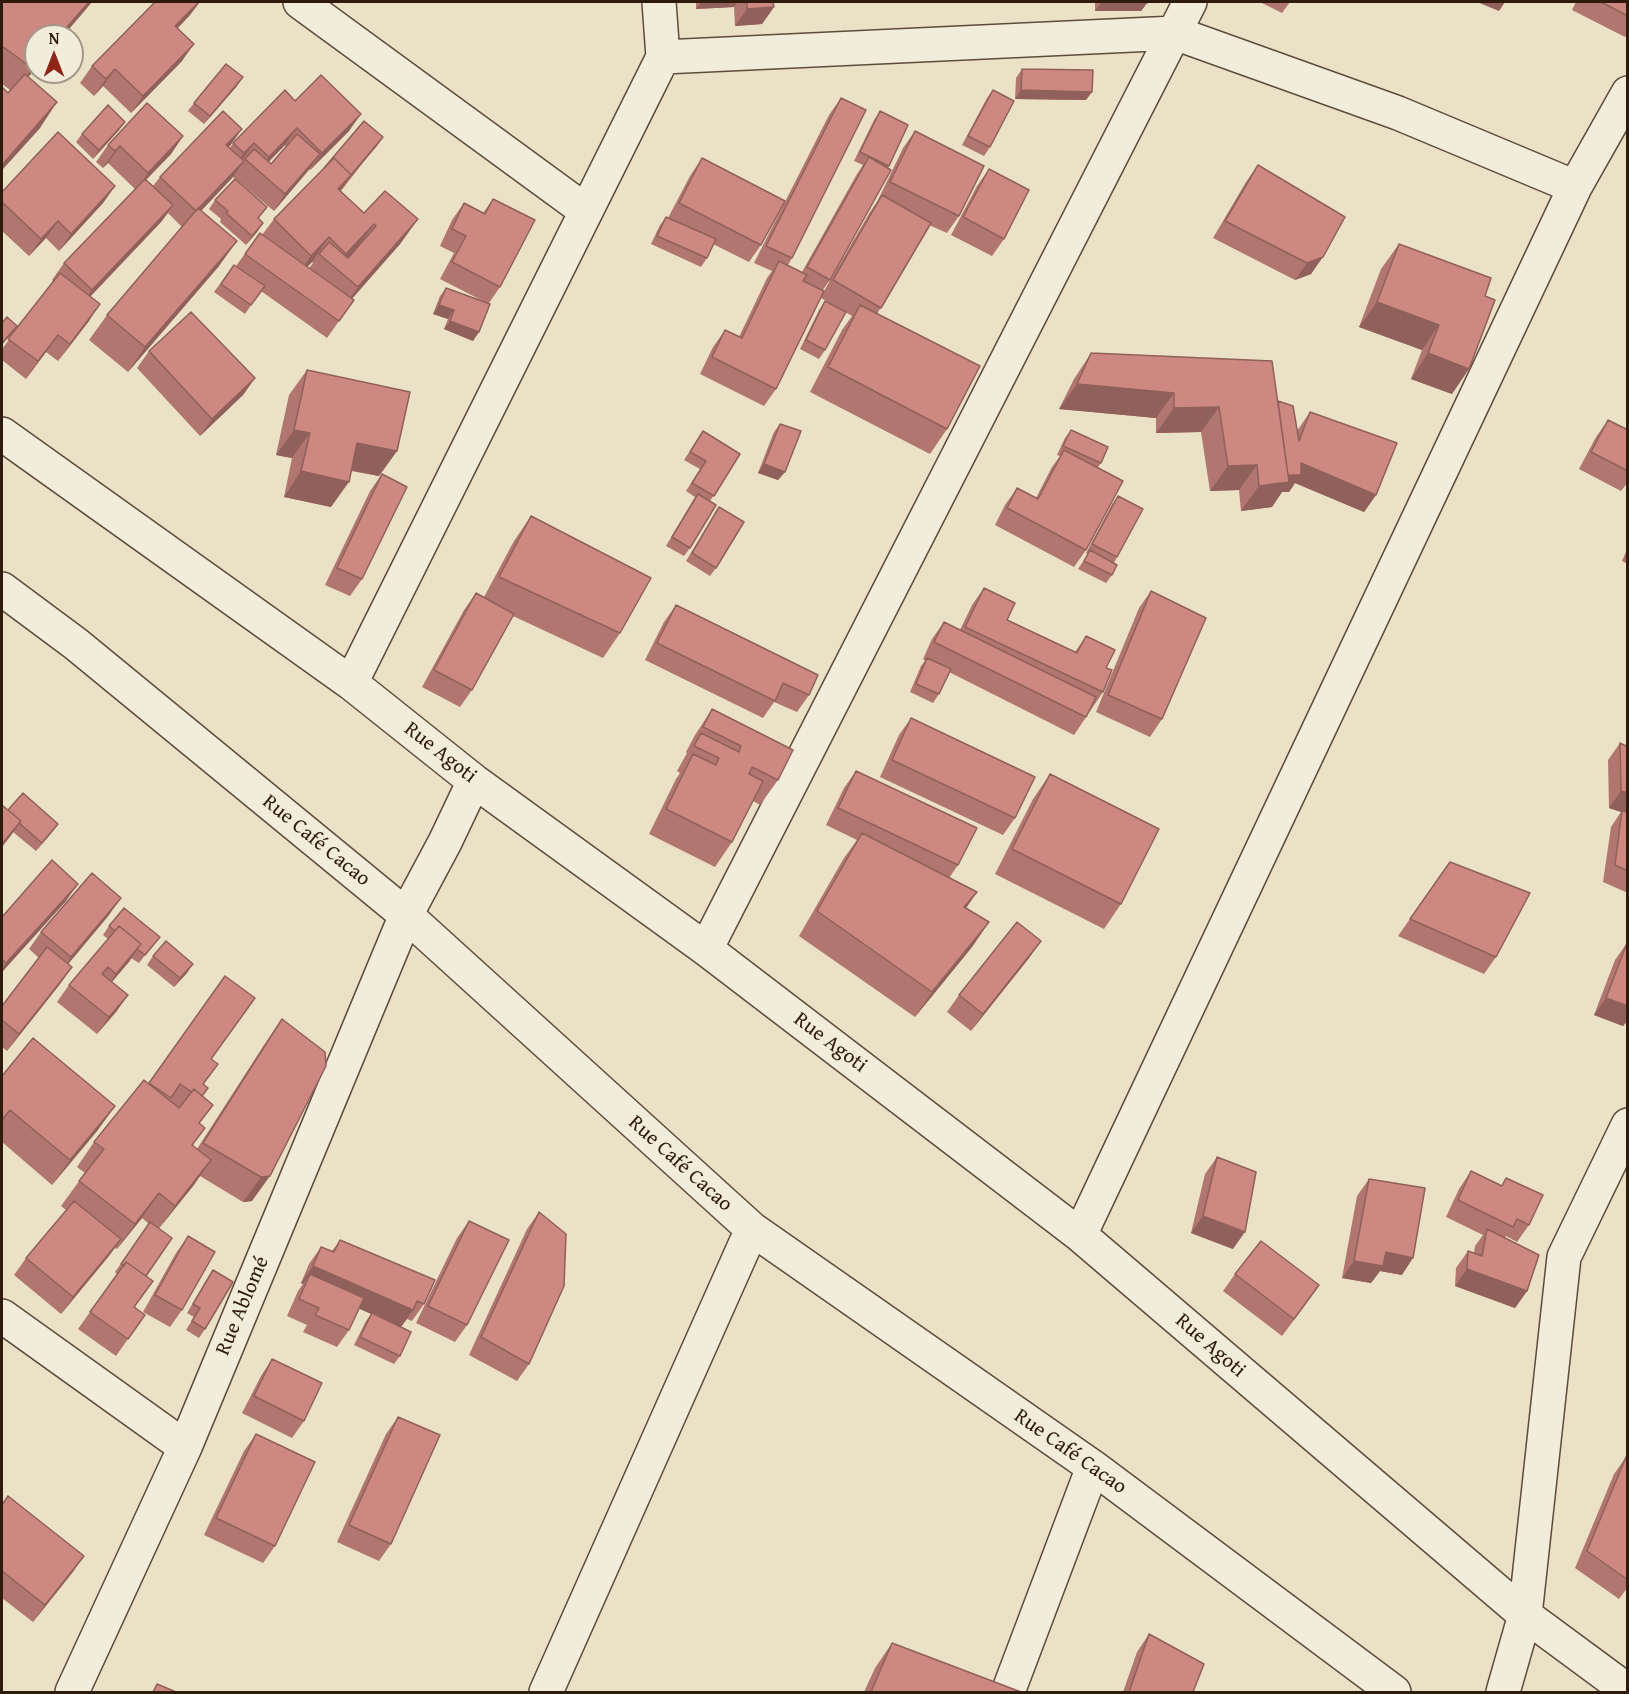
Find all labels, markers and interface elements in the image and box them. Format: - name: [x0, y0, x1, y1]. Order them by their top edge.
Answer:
- north arrow: [24, 24, 84, 84]
- text: N: [49, 26, 59, 50]
- street label: Rue Agoti: [399, 717, 481, 789]
- street label: Rue Café Cacao: [257, 790, 375, 892]
- street label: Rue Agoti: [788, 1007, 872, 1079]
- street label: Rue Café Cacao: [623, 1111, 737, 1217]
- street label: Rue Ablomé: [211, 1253, 275, 1359]
- street label: Rue Agoti: [1170, 1309, 1250, 1383]
- street label: Rue Café Cacao: [1009, 1404, 1131, 1500]

